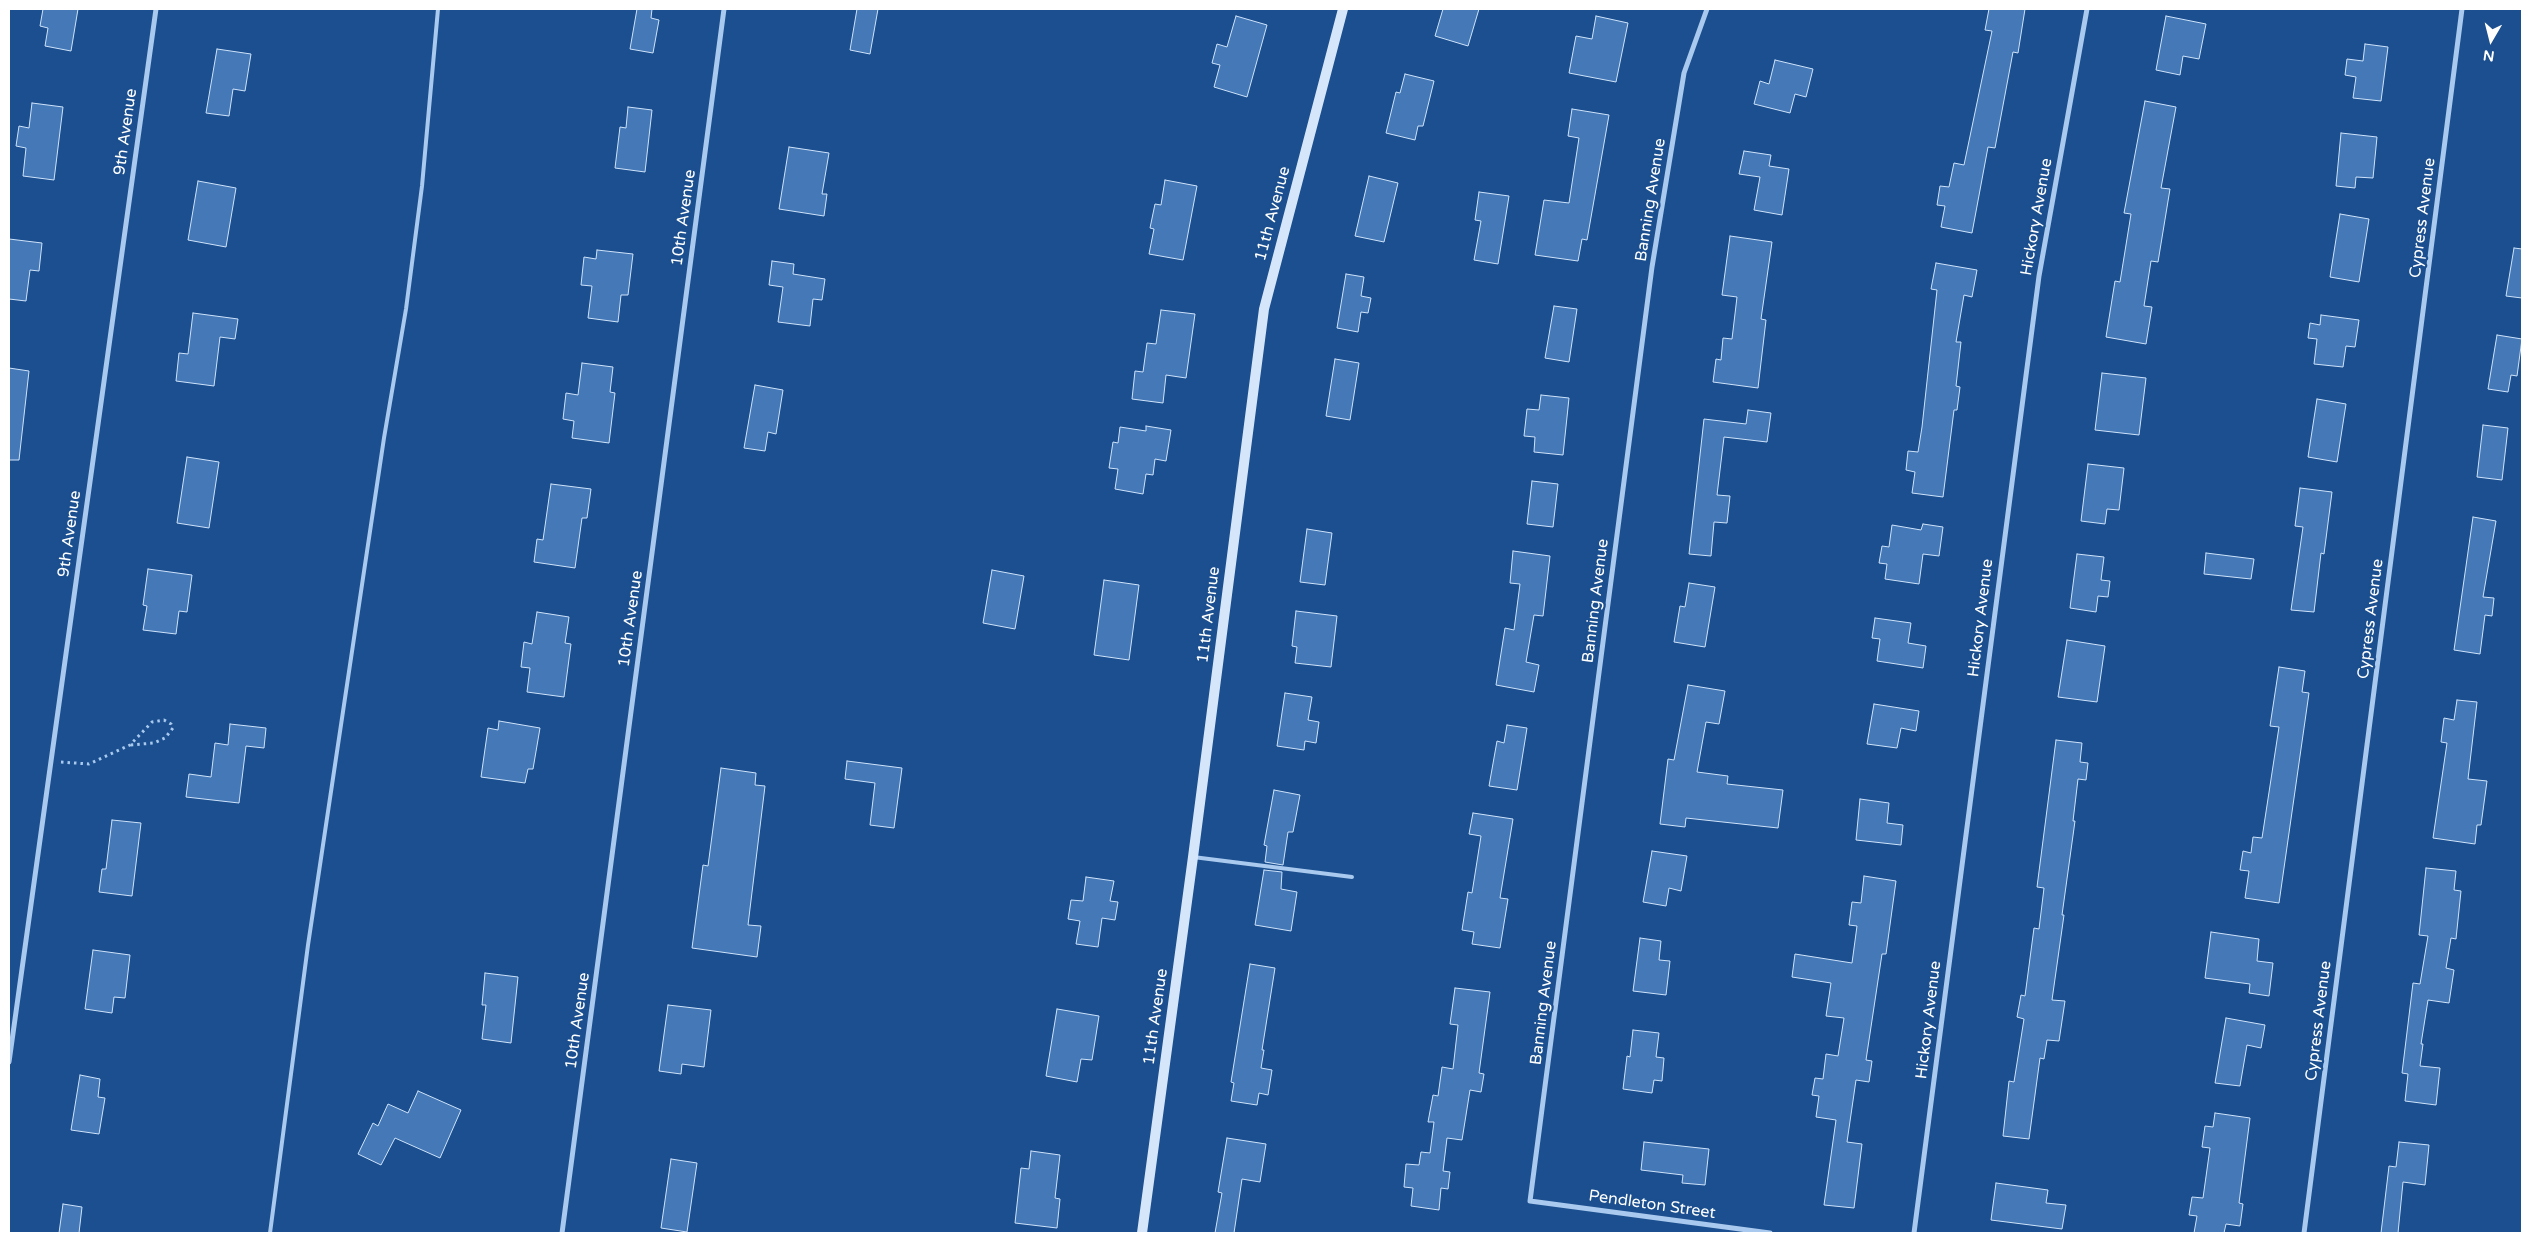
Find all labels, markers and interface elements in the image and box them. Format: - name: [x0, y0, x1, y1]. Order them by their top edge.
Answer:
- north arrow: [2466, 15, 2516, 65]
- text: N: [2482, 46, 2496, 65]
- street label: 9th Avenue: [110, 87, 142, 177]
- street label: Banning Avenue: [1632, 137, 1670, 263]
- street label: Hickory Avenue: [2017, 157, 2057, 277]
- street label: Cypress Avenue: [2406, 157, 2440, 279]
- street label: 11th Avenue: [1251, 164, 1295, 264]
- street label: 10th Avenue: [668, 168, 700, 268]
- street label: 9th Avenue: [54, 489, 86, 579]
- street label: Banning Avenue: [1579, 538, 1613, 664]
- street label: Hickory Avenue: [1964, 558, 1998, 678]
- street label: Cypress Avenue: [2354, 558, 2388, 680]
- street label: 11th Avenue: [1194, 566, 1224, 664]
- street label: 10th Avenue: [615, 569, 647, 669]
- street label: Banning Avenue: [1527, 940, 1561, 1066]
- street label: Hickory Avenue: [1912, 960, 1946, 1080]
- street label: Cypress Avenue: [2302, 960, 2336, 1082]
- street label: 11th Avenue: [1140, 967, 1172, 1067]
- street label: 10th Avenue: [562, 971, 594, 1071]
- street label: Pendleton Street: [1587, 1187, 1717, 1223]

